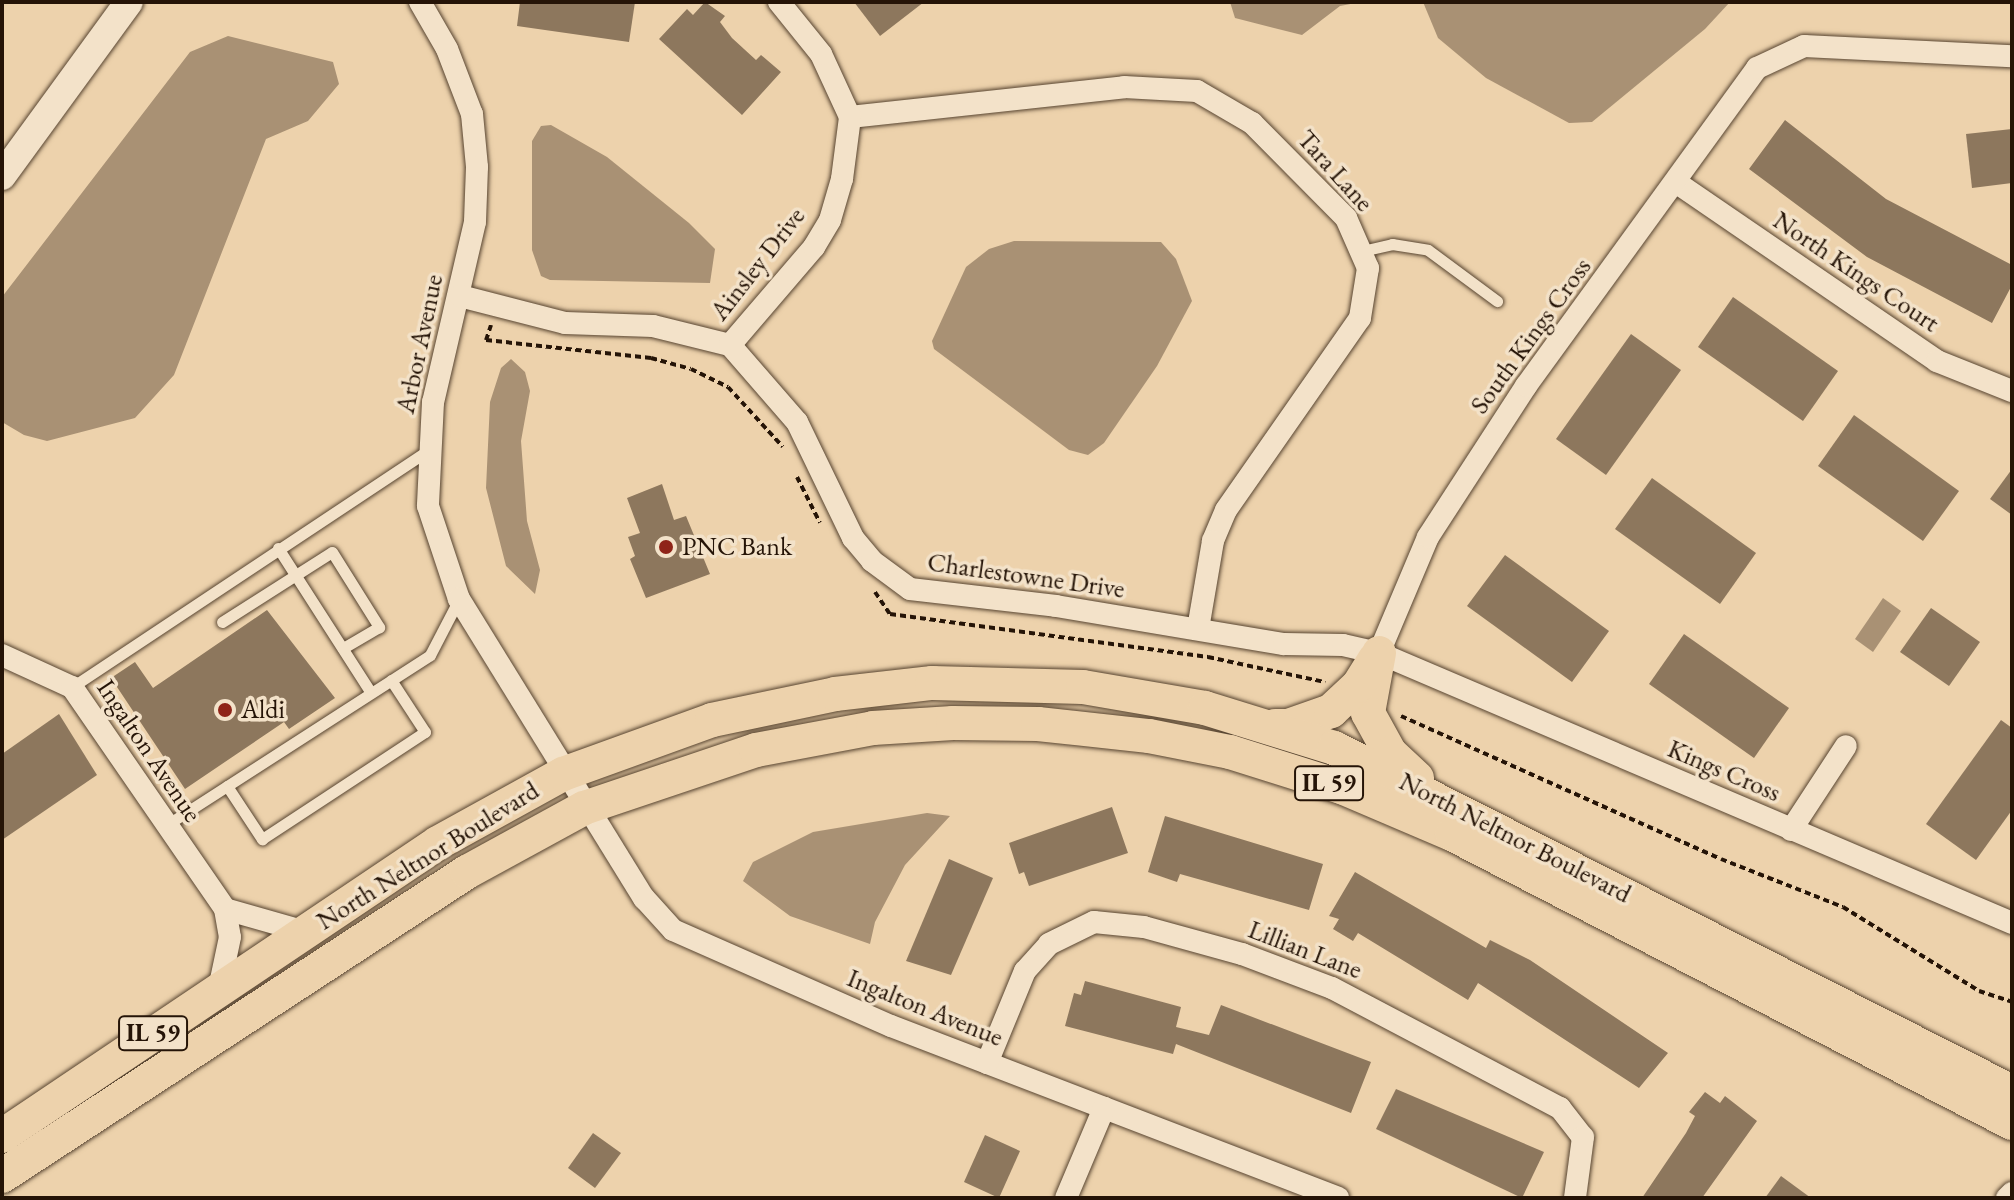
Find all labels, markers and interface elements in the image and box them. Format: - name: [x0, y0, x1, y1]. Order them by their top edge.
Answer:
- street label: Tara Lane: [1290, 124, 1380, 218]
- street label: Ainsley Drive: [704, 201, 812, 327]
- street label: North Kings Court: [1767, 205, 1945, 339]
- street label: South Kings Cross: [1464, 252, 1598, 420]
- street label: Arbor Avenue: [390, 272, 450, 416]
- place label: PNC Bank: [682, 531, 792, 563]
- marker: PNC Bank: [657, 538, 675, 556]
- street label: Charlestowne Drive: [925, 547, 1127, 605]
- street label: Ingalton Avenue: [90, 674, 208, 828]
- place label: Aldi: [241, 694, 285, 726]
- marker: Aldi: [216, 701, 234, 719]
- street label: Kings Cross: [1663, 733, 1785, 809]
- road number: IL 59: [1293, 763, 1365, 803]
- street label: North Neltnor Boulevard: [1394, 766, 1636, 910]
- street label: North Neltnor Boulevard: [311, 775, 545, 937]
- street label: Lillian Lane: [1244, 914, 1366, 986]
- street label: Ingalton Avenue: [843, 963, 1007, 1053]
- road number: IL 59: [117, 1013, 189, 1053]

